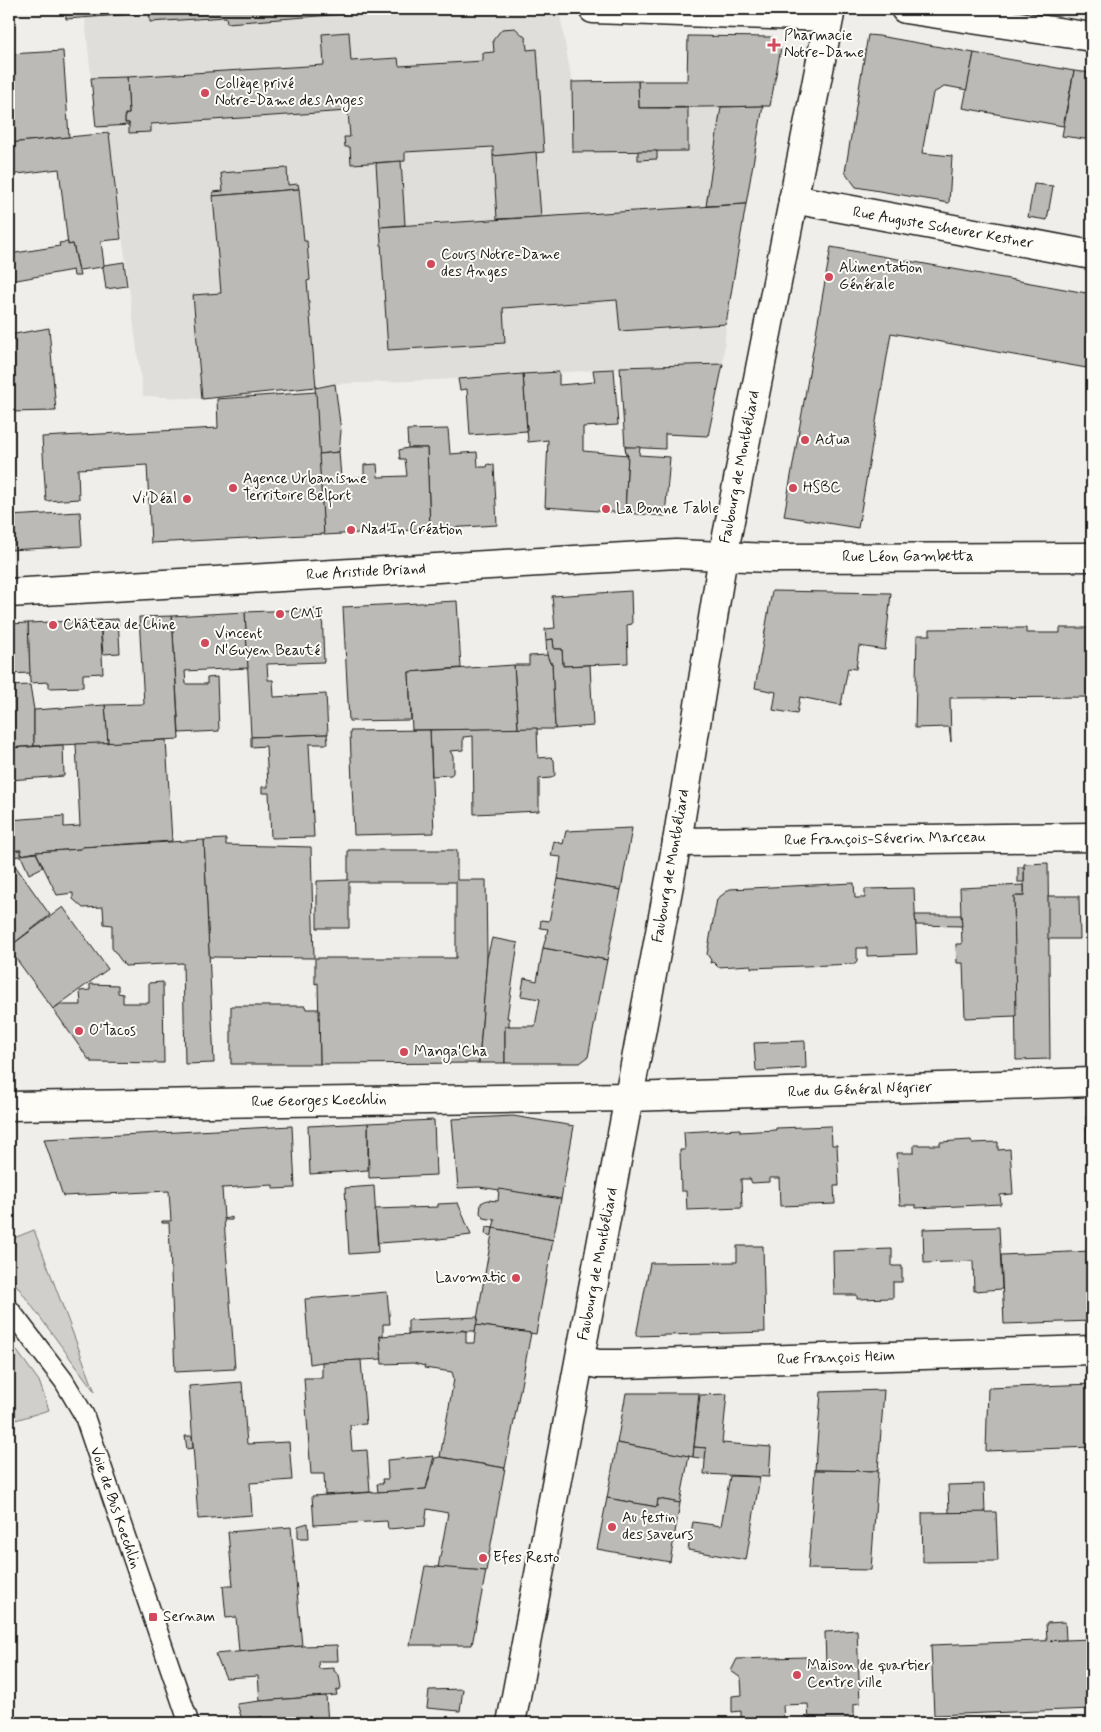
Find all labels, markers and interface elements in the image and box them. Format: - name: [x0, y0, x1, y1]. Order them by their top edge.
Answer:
- place label: Pharmacie Notre-Dame: [784, 26, 864, 63]
- marker: Pharmacie Notre-Dame: [768, 39, 780, 51]
- place label: Collège privé Notre-Dame des Anges: [215, 74, 364, 112]
- marker: Collège privé Notre-Dame des Anges: [199, 87, 211, 99]
- street label: Rue Auguste Scheurer Kestner: [851, 202, 1036, 254]
- place label: Cours Notre-Dame des Anges: [441, 245, 560, 282]
- marker: Cours Notre-Dame des Anges: [425, 258, 437, 270]
- place label: Alimentation Générale: [839, 258, 922, 295]
- marker: Alimentation Générale: [823, 271, 835, 283]
- street label: Faubourg de Montbéliard: [715, 389, 765, 545]
- place label: Actua: [815, 430, 850, 450]
- marker: Actua: [799, 434, 811, 446]
- place label: Agence Urbanisme Territoire Belfort: [243, 469, 367, 508]
- place label: HSBC: [803, 478, 841, 498]
- marker: Agence Urbanisme Territoire Belfort: [227, 482, 239, 494]
- marker: HSBC: [787, 482, 799, 494]
- place label: Vi'Déal: [132, 489, 177, 509]
- marker: Vi'Déal: [181, 493, 193, 505]
- place label: La Bonne Table: [616, 499, 719, 519]
- marker: La Bonne Table: [600, 503, 612, 515]
- place label: Nad'In Création: [361, 520, 463, 540]
- marker: Nad'In Création: [345, 524, 357, 536]
- street label: Rue Léon Gambetta: [842, 547, 974, 567]
- street label: Rue Aristide Briand: [306, 559, 426, 585]
- place label: CMI: [290, 604, 323, 624]
- marker: CMI: [274, 608, 286, 620]
- place label: Château de Chine: [63, 615, 176, 635]
- marker: Château de Chine: [47, 619, 59, 631]
- place label: Vincent N'Guyen Beauté: [215, 624, 320, 661]
- marker: Vincent N'Guyen Beauté: [199, 637, 211, 649]
- street label: Faubourg de Montbéliard: [648, 788, 694, 944]
- street label: Rue François-Séverin Marceau: [784, 827, 986, 851]
- place label: O'Tacos: [89, 1021, 136, 1041]
- marker: O'Tacos: [73, 1025, 85, 1037]
- place label: Manga'Cha: [414, 1042, 488, 1063]
- marker: Manga'Cha: [398, 1046, 410, 1058]
- street label: Rue du Général Négrier: [788, 1077, 932, 1103]
- street label: Rue Georges Koechlin: [251, 1090, 387, 1113]
- street label: Faubourg de Montbéliard: [573, 1186, 623, 1342]
- place label: Lavomatic: [435, 1268, 506, 1288]
- marker: Lavomatic: [510, 1272, 522, 1284]
- street label: Rue François Heim: [777, 1346, 895, 1370]
- street label: Voie de Bus Koechlin: [85, 1444, 145, 1572]
- place label: Au festin des saveurs: [622, 1508, 693, 1545]
- marker: Au festin des saveurs: [606, 1521, 618, 1533]
- place label: Efes Resto: [493, 1548, 559, 1568]
- marker: Efes Resto: [477, 1552, 489, 1564]
- place label: Sernam: [163, 1607, 215, 1627]
- marker: Sernam: [147, 1611, 159, 1623]
- place label: Maison de quartier Centre ville: [807, 1656, 931, 1693]
- marker: Maison de quartier Centre ville: [791, 1669, 803, 1681]

